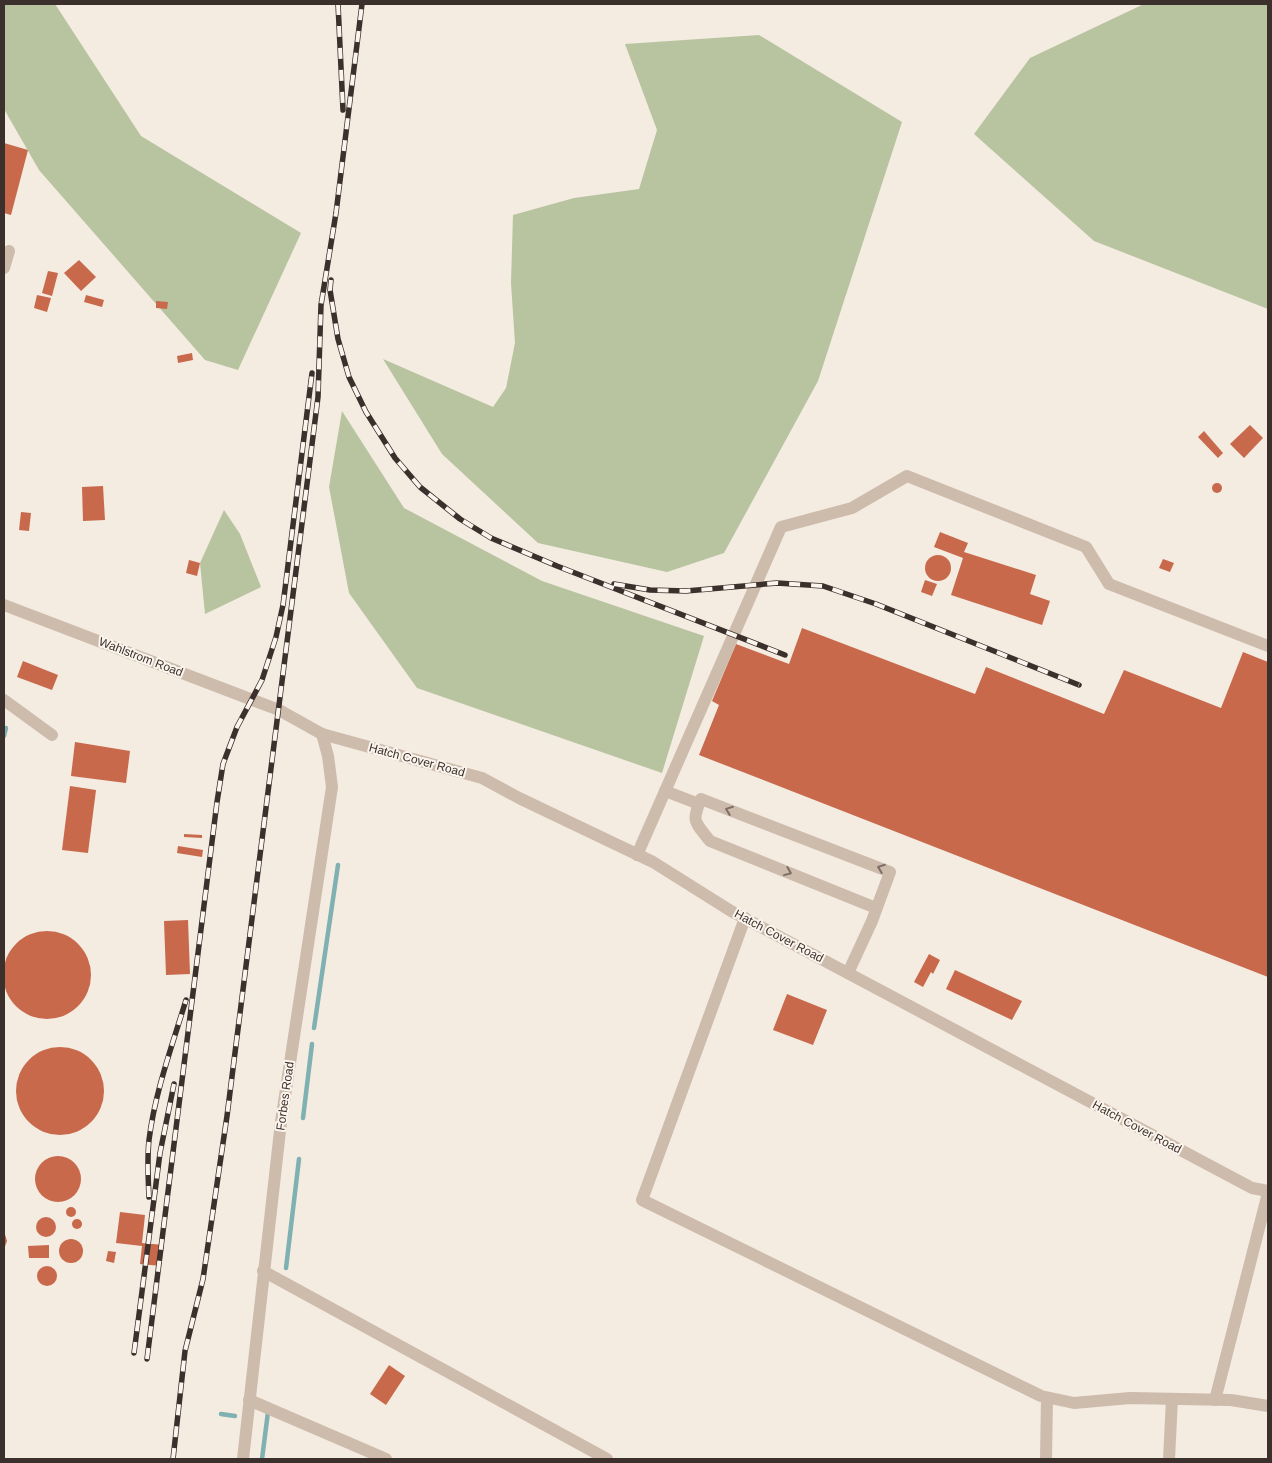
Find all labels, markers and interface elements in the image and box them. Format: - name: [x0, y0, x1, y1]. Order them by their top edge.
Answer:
- street label: Wahlstrom Road: [97, 635, 185, 679]
- street label: Hatch Cover Road: [368, 740, 466, 780]
- one-way arrow: [725, 806, 734, 816]
- one-way arrow: [877, 864, 886, 874]
- one-way arrow: [783, 866, 792, 877]
- street label: Hatch Cover Road: [732, 907, 826, 965]
- street label: Forbes Road: [273, 1061, 297, 1131]
- street label: Hatch Cover Road: [1090, 1098, 1184, 1156]

